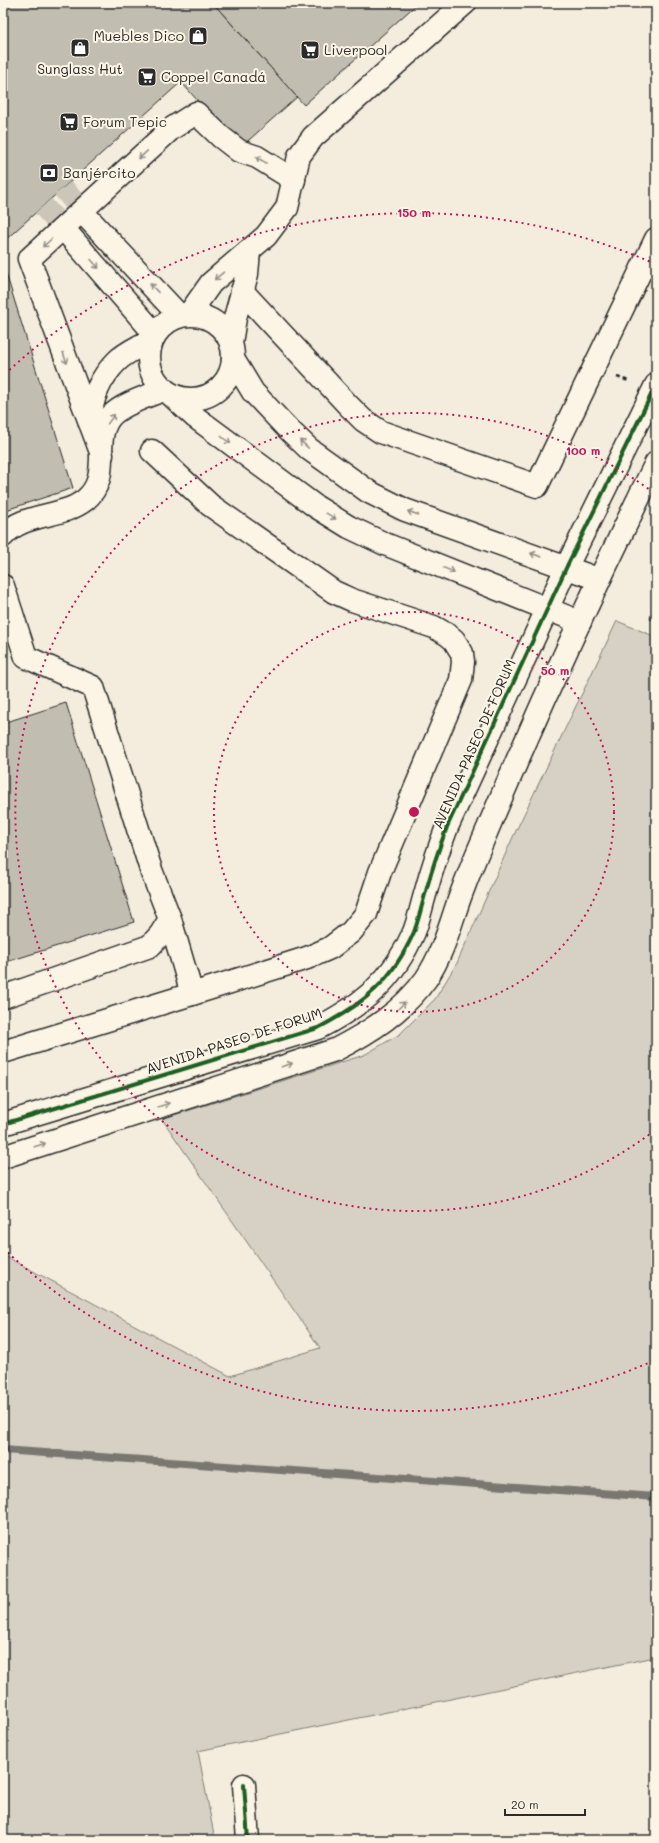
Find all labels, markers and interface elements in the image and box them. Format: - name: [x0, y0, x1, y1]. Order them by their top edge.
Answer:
- shop icon: Muebles Dico: [187, 25, 209, 47]
- place label: Muebles Dico: [94, 26, 184, 45]
- shop icon: Sunglass Hut: [69, 37, 91, 59]
- supermarket icon: Liverpool: [299, 39, 321, 61]
- place label: Liverpool: [324, 40, 388, 59]
- place label: Sunglass Hut: [37, 59, 123, 78]
- supermarket icon: Coppel Canadá: [136, 66, 158, 88]
- place label: Coppel Canadá: [161, 67, 266, 86]
- supermarket icon: Forum Tepic: [58, 111, 80, 133]
- place label: Forum Tepic: [83, 112, 167, 131]
- one-way arrow: [138, 150, 148, 160]
- one-way arrow: [255, 155, 267, 163]
- bank icon: Banjército: [38, 162, 60, 184]
- place label: Banjército: [63, 163, 136, 182]
- text: 150 m: [397, 204, 431, 220]
- one-way arrow: [42, 238, 52, 247]
- one-way arrow: [90, 259, 99, 270]
- one-way arrow: [213, 272, 224, 281]
- one-way arrow: [149, 283, 158, 293]
- one-way arrow: [62, 352, 70, 364]
- one-way arrow: [106, 414, 115, 425]
- one-way arrow: [220, 436, 231, 444]
- one-way arrow: [298, 439, 309, 448]
- text: 100 m: [566, 442, 600, 458]
- one-way arrow: [407, 508, 419, 516]
- one-way arrow: [325, 512, 336, 520]
- one-way arrow: [530, 551, 542, 559]
- one-way arrow: [443, 566, 455, 574]
- street label: AVENIDA PASEO DE FORUM: [427, 656, 520, 832]
- text: 50 m: [541, 662, 569, 678]
- centre of rings: [407, 805, 421, 819]
- one-way arrow: [396, 1001, 406, 1011]
- street label: AVENIDA PASEO DE FORUM: [143, 1003, 324, 1078]
- one-way arrow: [281, 1061, 294, 1068]
- one-way arrow: [157, 1101, 170, 1108]
- one-way arrow: [34, 1141, 46, 1149]
- scale bar: [505, 1791, 585, 1817]
- text: 20 m: [511, 1796, 539, 1812]

